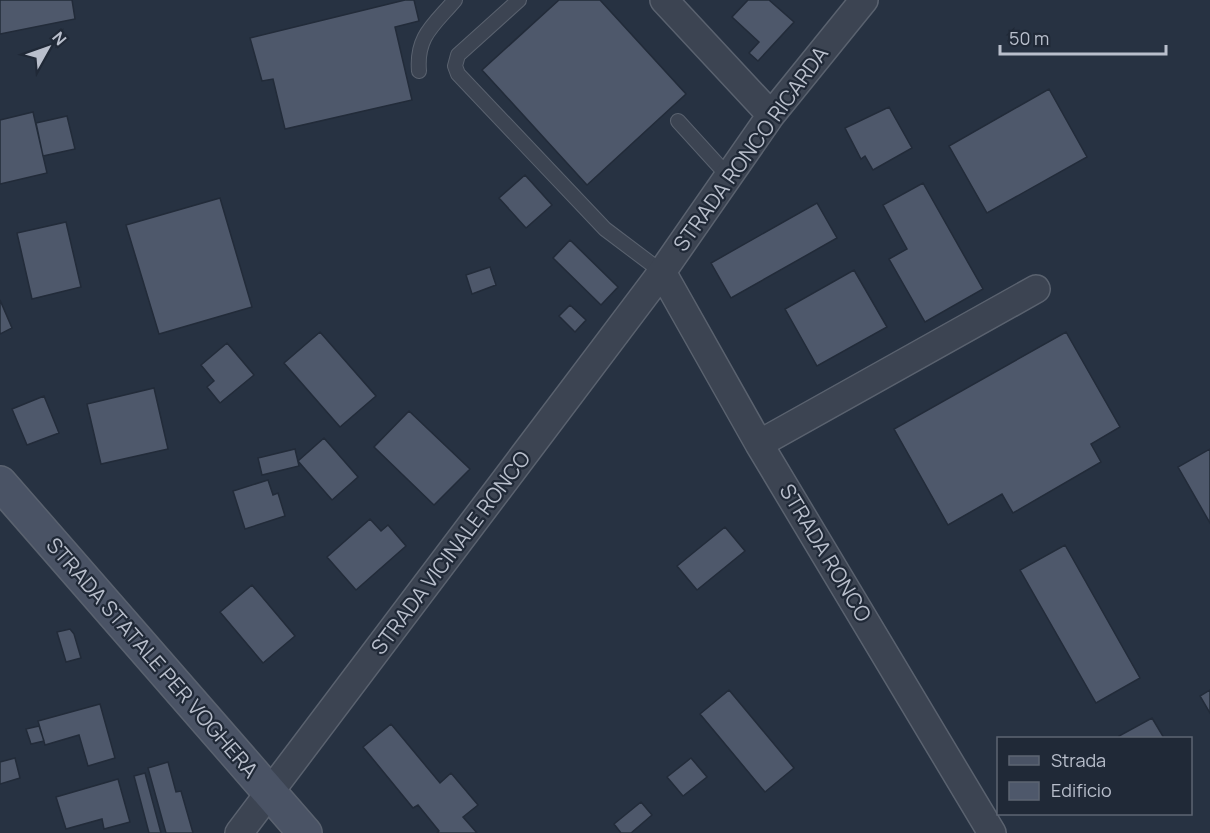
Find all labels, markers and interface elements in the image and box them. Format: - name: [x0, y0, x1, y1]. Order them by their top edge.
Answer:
- north arrow: [18, 18, 78, 78]
- scale bar: [1000, 18, 1166, 56]
- text: 50 m: [1009, 26, 1049, 50]
- text: N: [47, 27, 72, 50]
- street label: STRADA RONCO RICARDA: [666, 40, 834, 256]
- street label: STRADA VICINALE RONCO: [364, 445, 536, 660]
- street label: STRADA RONCO: [774, 478, 878, 627]
- street label: STRADA STATALE PER VOGHERA: [41, 531, 265, 783]
- legend: [997, 737, 1192, 815]
- text: Strada: [1051, 748, 1106, 772]
- text: Edificio: [1051, 778, 1112, 802]

